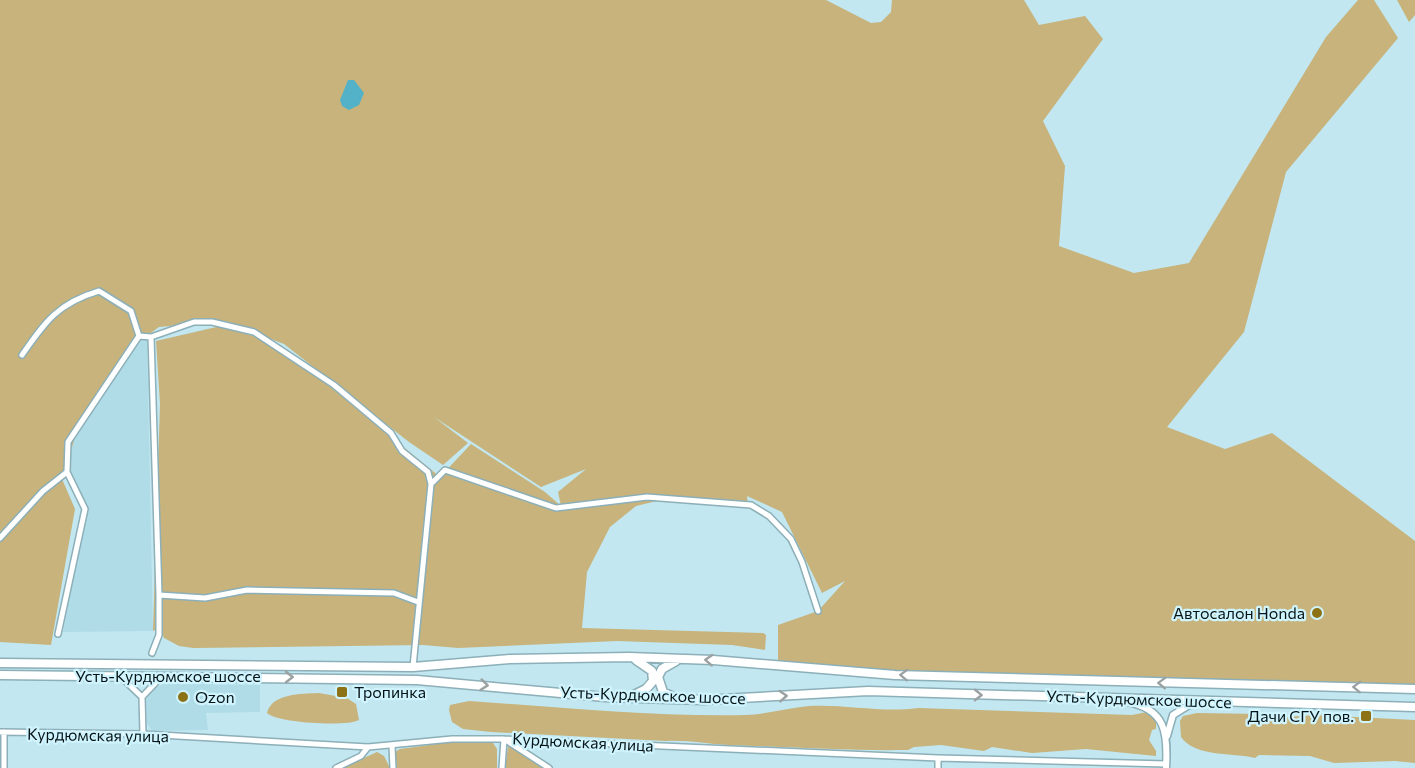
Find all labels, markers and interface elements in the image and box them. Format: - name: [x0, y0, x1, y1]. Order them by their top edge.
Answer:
- place label: Автосалон Honda: [1173, 603, 1305, 622]
- marker: Автосалон Honda: [1310, 606, 1324, 620]
- one-way arrow: [705, 654, 714, 667]
- street label: Усть-Курдюмское шоссе: [75, 666, 261, 685]
- one-way arrow: [899, 669, 908, 681]
- one-way arrow: [285, 670, 294, 683]
- one-way arrow: [1157, 677, 1166, 689]
- one-way arrow: [480, 678, 489, 691]
- one-way arrow: [1352, 681, 1361, 694]
- place label: Тропинка: [354, 682, 426, 701]
- street label: Усть-Курдюмское шоссе: [560, 682, 746, 707]
- marker: Тропинка: [335, 685, 349, 699]
- street label: Усть-Курдюмское шоссе: [1046, 686, 1232, 711]
- place label: Ozon: [195, 687, 235, 706]
- one-way arrow: [974, 689, 983, 701]
- marker: Ozon: [176, 690, 190, 704]
- one-way arrow: [779, 690, 788, 703]
- place label: Дачи СГУ пов.: [1248, 706, 1354, 725]
- marker: Дачи СГУ пов.: [1359, 709, 1373, 723]
- street label: Курдюмская улица: [27, 724, 169, 745]
- street label: Курдюмская улица: [512, 728, 654, 755]

